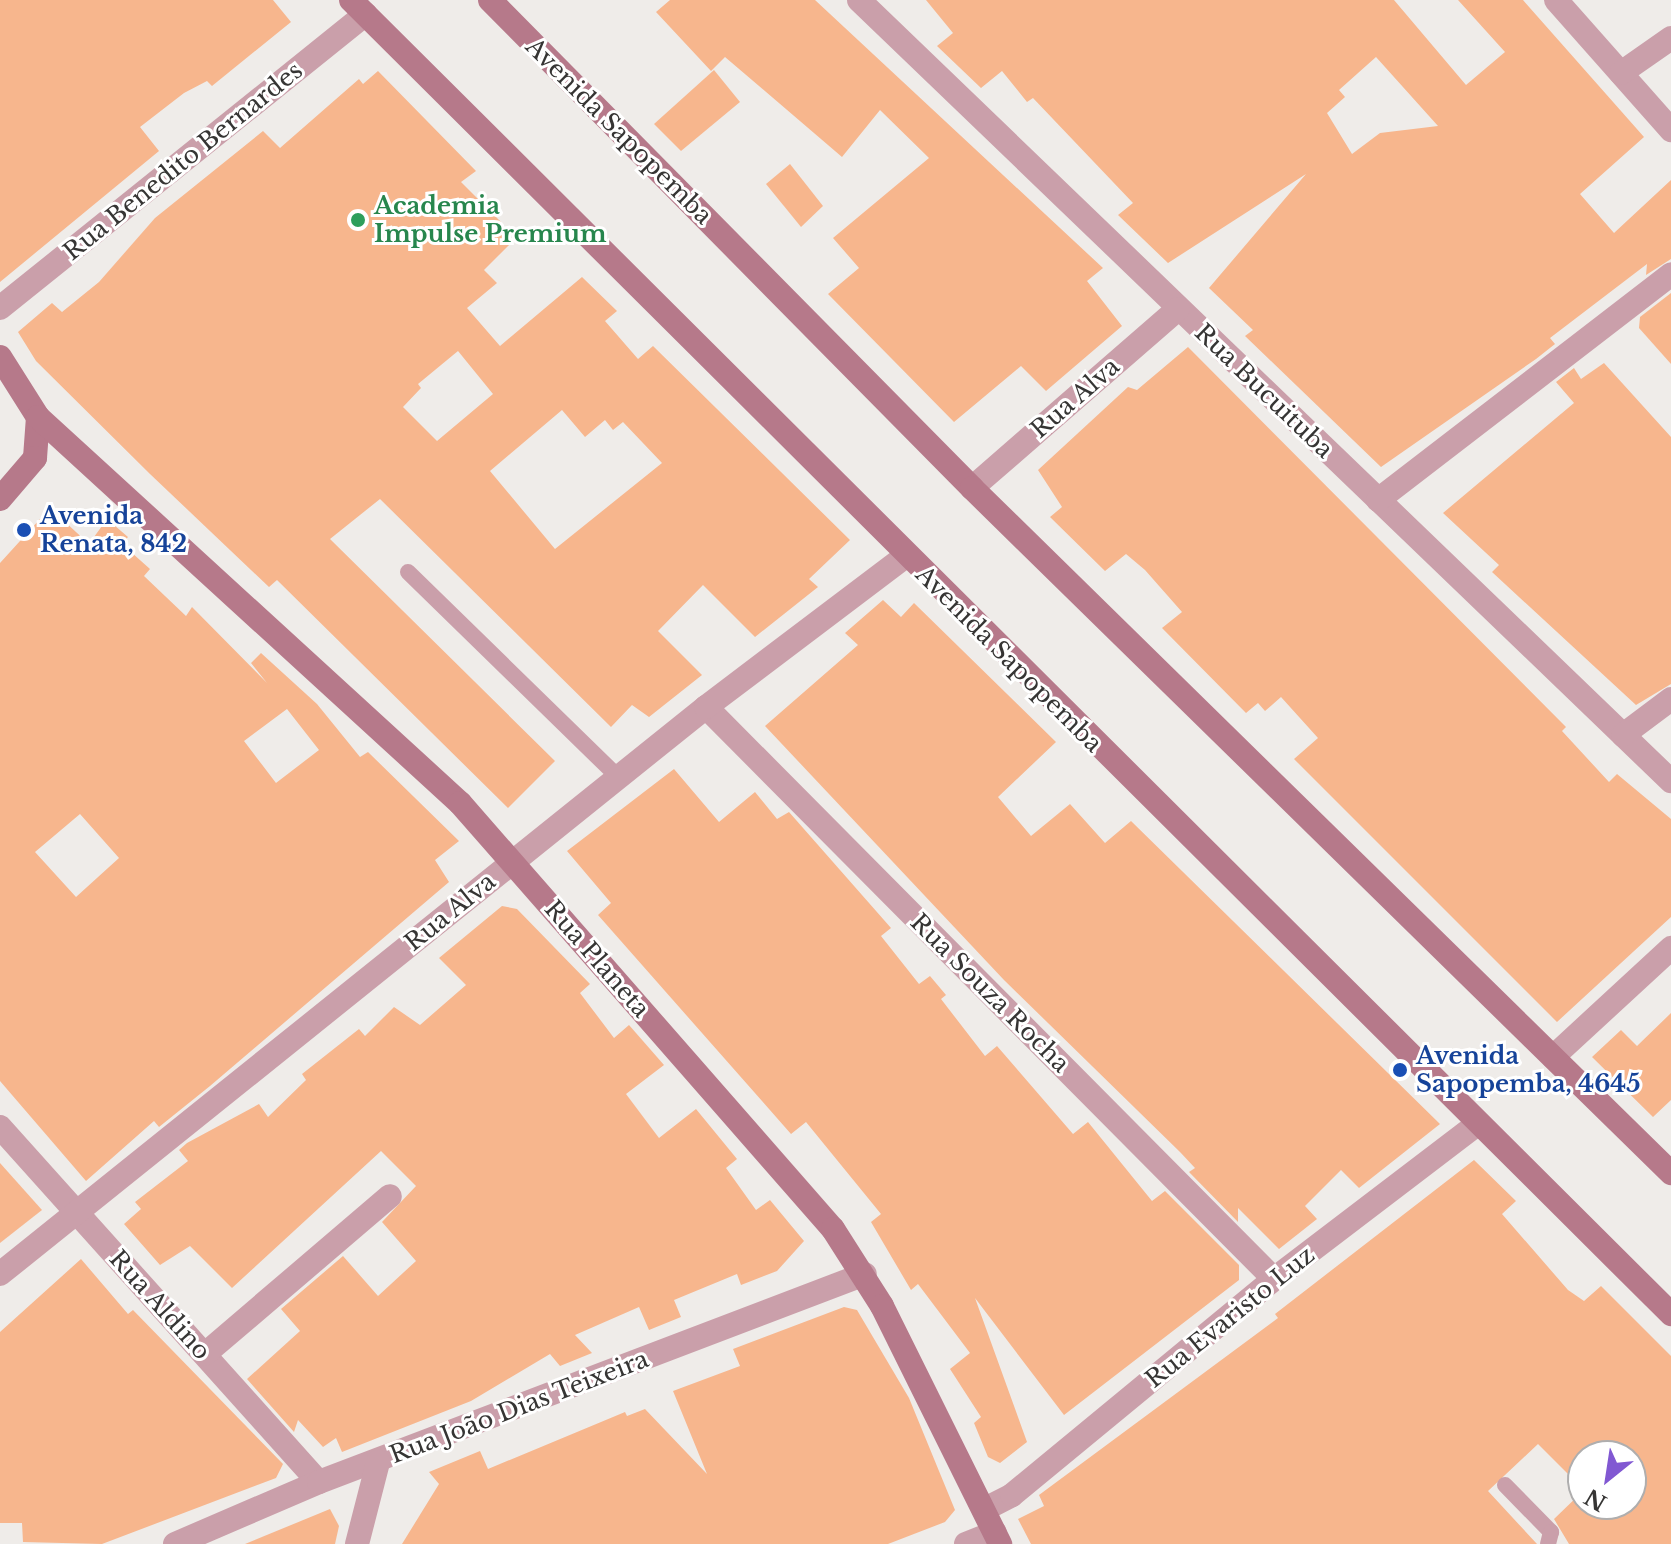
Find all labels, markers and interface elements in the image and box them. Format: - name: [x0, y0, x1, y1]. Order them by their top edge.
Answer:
- street label: Avenida Sapopemba: [520, 32, 718, 230]
- street label: Rua Benedito Bernardes: [58, 56, 308, 266]
- place label: Academia Impulse Premium: [374, 192, 607, 248]
- marker: Academia Impulse Premium: [349, 211, 367, 229]
- street label: Rua Bucuituba: [1189, 318, 1339, 464]
- street label: Rua Alva: [1024, 351, 1126, 445]
- place label: Avenida Renata, 842: [40, 502, 187, 558]
- marker: Avenida Renata, 842: [15, 521, 33, 539]
- street label: Avenida Sapopemba: [910, 560, 1108, 758]
- street label: Rua Alva: [399, 866, 501, 958]
- street label: Rua Planeta: [538, 895, 656, 1023]
- street label: Rua Souza Rocha: [905, 908, 1075, 1078]
- place label: Avenida Sapopemba, 4645: [1416, 1042, 1641, 1098]
- marker: Avenida Sapopemba, 4645: [1391, 1061, 1409, 1079]
- street label: Rua Evaristo Luz: [1140, 1240, 1320, 1394]
- street label: Rua Aldino: [103, 1244, 217, 1366]
- street label: Rua João Dias Teixeira: [385, 1344, 653, 1470]
- north arrow: [1567, 1440, 1647, 1520]
- text: N: [1580, 1483, 1611, 1516]

